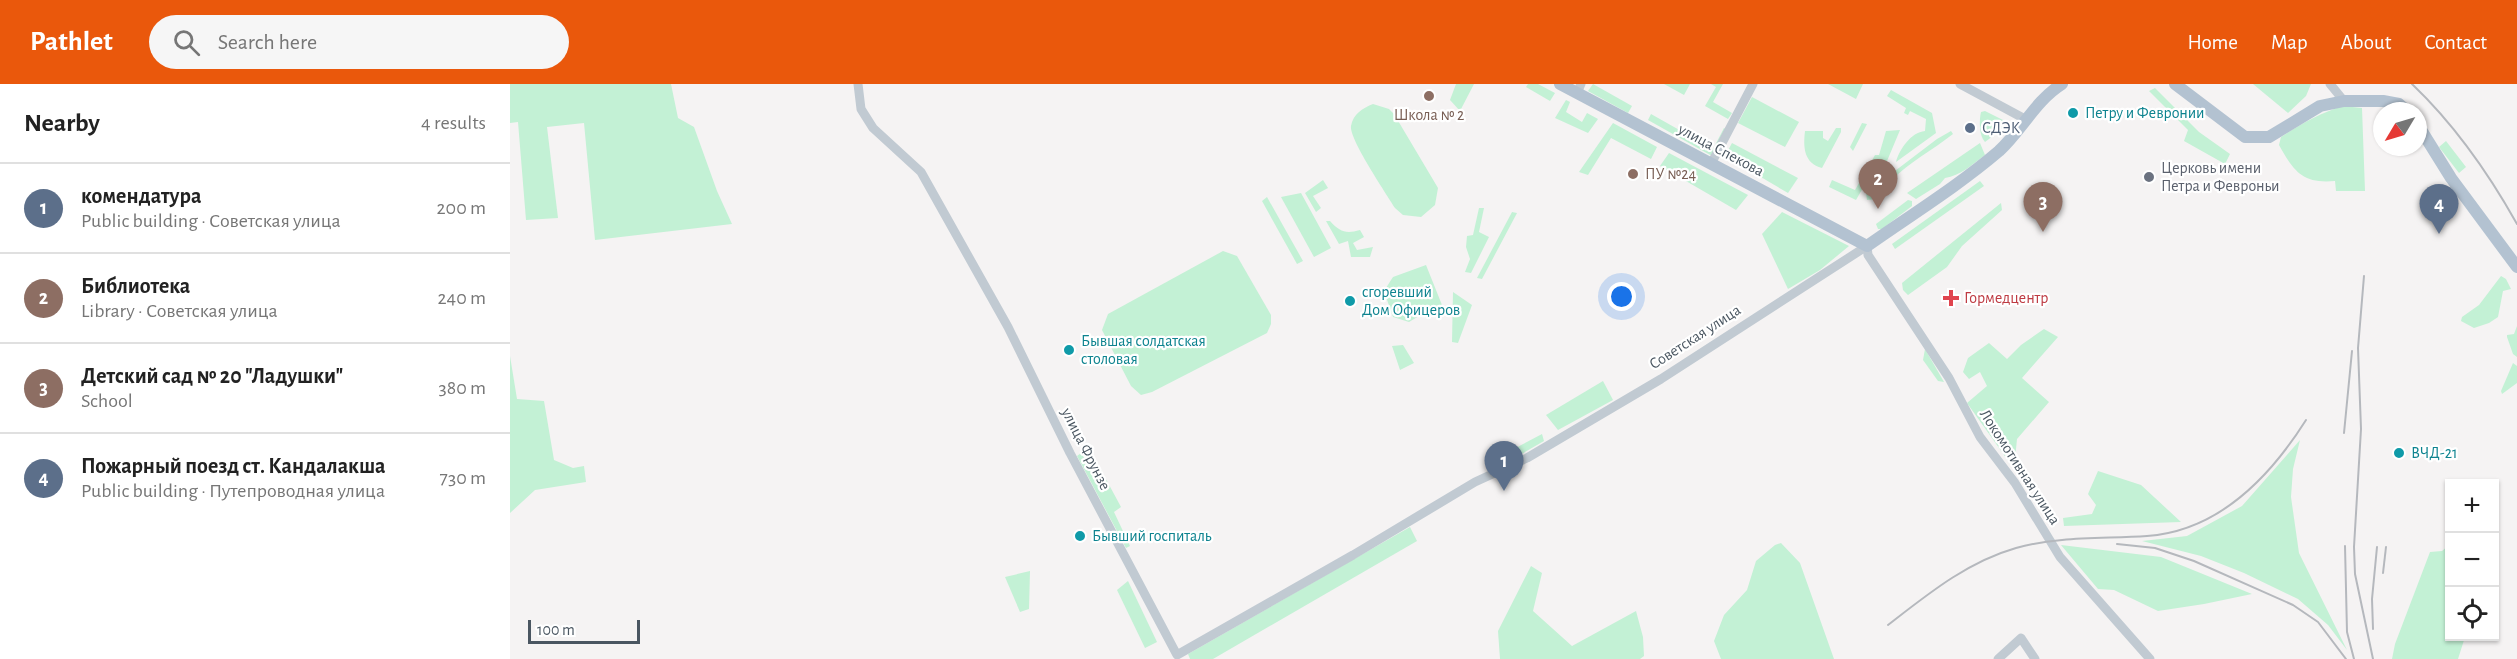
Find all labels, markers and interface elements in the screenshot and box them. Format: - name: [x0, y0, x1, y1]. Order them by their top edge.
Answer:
- search box: [149, 15, 569, 69]
- icon: search: [170, 26, 203, 59]
- text: Pathlet: [30, 28, 113, 56]
- text: Search here: [218, 31, 317, 53]
- text: Home: [2187, 32, 2238, 53]
- text: Map: [2271, 32, 2308, 53]
- text: About: [2341, 32, 2391, 53]
- text: Contact: [2424, 32, 2487, 53]
- marker: Школа № 2: [1422, 89, 1436, 103]
- north arrow: [2373, 102, 2427, 156]
- place label: Петру и Февронии: [2085, 105, 2204, 122]
- marker: Петру и Февронии: [2066, 106, 2080, 120]
- place label: Школа № 2: [1394, 107, 1464, 123]
- text: Nearby: [24, 110, 100, 136]
- text: 4 results: [421, 113, 486, 133]
- street label: улица Спекова: [1674, 120, 1766, 180]
- place label: СДЭК: [1982, 120, 2020, 136]
- marker: СДЭК: [1963, 121, 1977, 135]
- pin: 2: [1858, 160, 1898, 209]
- place label: Церковь имени Петра и Февроньи: [2161, 160, 2280, 194]
- place label: ПУ №24: [1645, 166, 1697, 182]
- marker: ПУ №24: [1626, 167, 1640, 181]
- marker: Церковь имени Петра и Февроньи: [2142, 170, 2156, 184]
- pin: 3: [2024, 182, 2062, 232]
- pin: 4: [2420, 184, 2458, 234]
- text: комендатура: [81, 185, 201, 207]
- text: 1: [40, 198, 47, 218]
- text: 200 m: [436, 198, 486, 218]
- text: Public building · Советская улица: [81, 211, 341, 231]
- text: Библиотека: [81, 275, 190, 297]
- your location: [1607, 282, 1636, 311]
- place label: сгоревший Дом Офицеров: [1362, 284, 1460, 318]
- text: 2: [39, 288, 48, 308]
- text: 240 m: [437, 288, 486, 308]
- marker: Гормедцентр: [1942, 289, 1960, 307]
- place label: Гормедцентр: [1964, 290, 2048, 306]
- marker: сгоревший Дом Офицеров: [1343, 294, 1357, 308]
- text: Library · Советская улица: [81, 301, 278, 321]
- street label: Советская улица: [1646, 302, 1744, 373]
- place label: Бывшая солдатская столовая: [1081, 333, 1206, 367]
- marker: Бывшая солдатская столовая: [1062, 343, 1076, 357]
- text: Детский сад № 20 "Ладушки": [81, 365, 343, 387]
- text: 3: [39, 378, 48, 398]
- text: 380 m: [438, 378, 486, 398]
- text: School: [81, 391, 133, 411]
- street label: улица Фрунзе: [1057, 405, 1113, 493]
- street label: Локомотивная улица: [1976, 406, 2063, 528]
- pin: 1: [1484, 442, 1524, 491]
- place label: ВЧД-21: [2411, 445, 2458, 461]
- marker: ВЧД-21: [2392, 446, 2406, 460]
- text: Пожарный поезд ст. Кандалакша: [81, 455, 386, 477]
- text: 4: [38, 468, 49, 488]
- text: 730 m: [440, 468, 486, 488]
- map controls: [2445, 479, 2499, 641]
- button: +: [2445, 479, 2499, 533]
- text: Public building · Путепроводная улица: [81, 481, 385, 501]
- place label: Бывший госпиталь: [1092, 528, 1212, 544]
- marker: Бывший госпиталь: [1073, 529, 1087, 543]
- button: −: [2445, 533, 2499, 587]
- button: locate: [2445, 587, 2499, 641]
- scale bar: [528, 617, 640, 644]
- text: 100 m: [537, 622, 575, 638]

